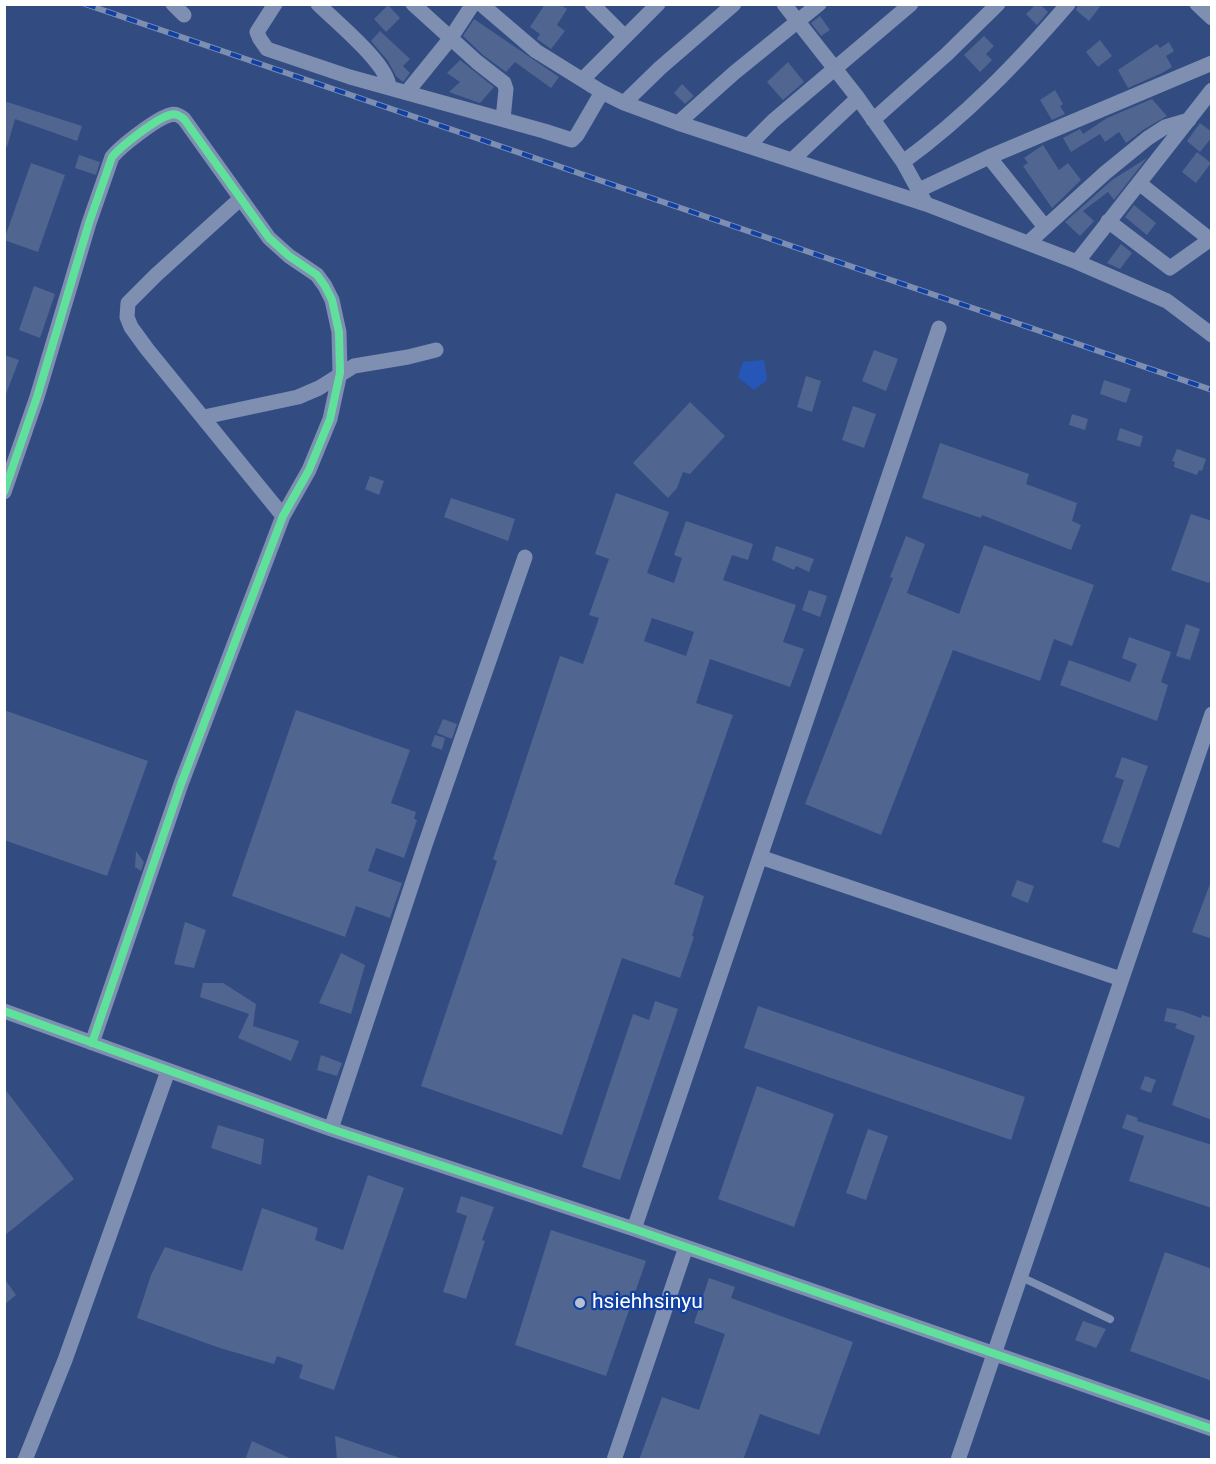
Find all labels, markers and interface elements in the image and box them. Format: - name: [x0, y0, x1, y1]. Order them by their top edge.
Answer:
- place label: hsiehhsinyu: [592, 1290, 703, 1316]
- marker: hsiehhsinyu: [573, 1296, 587, 1310]

